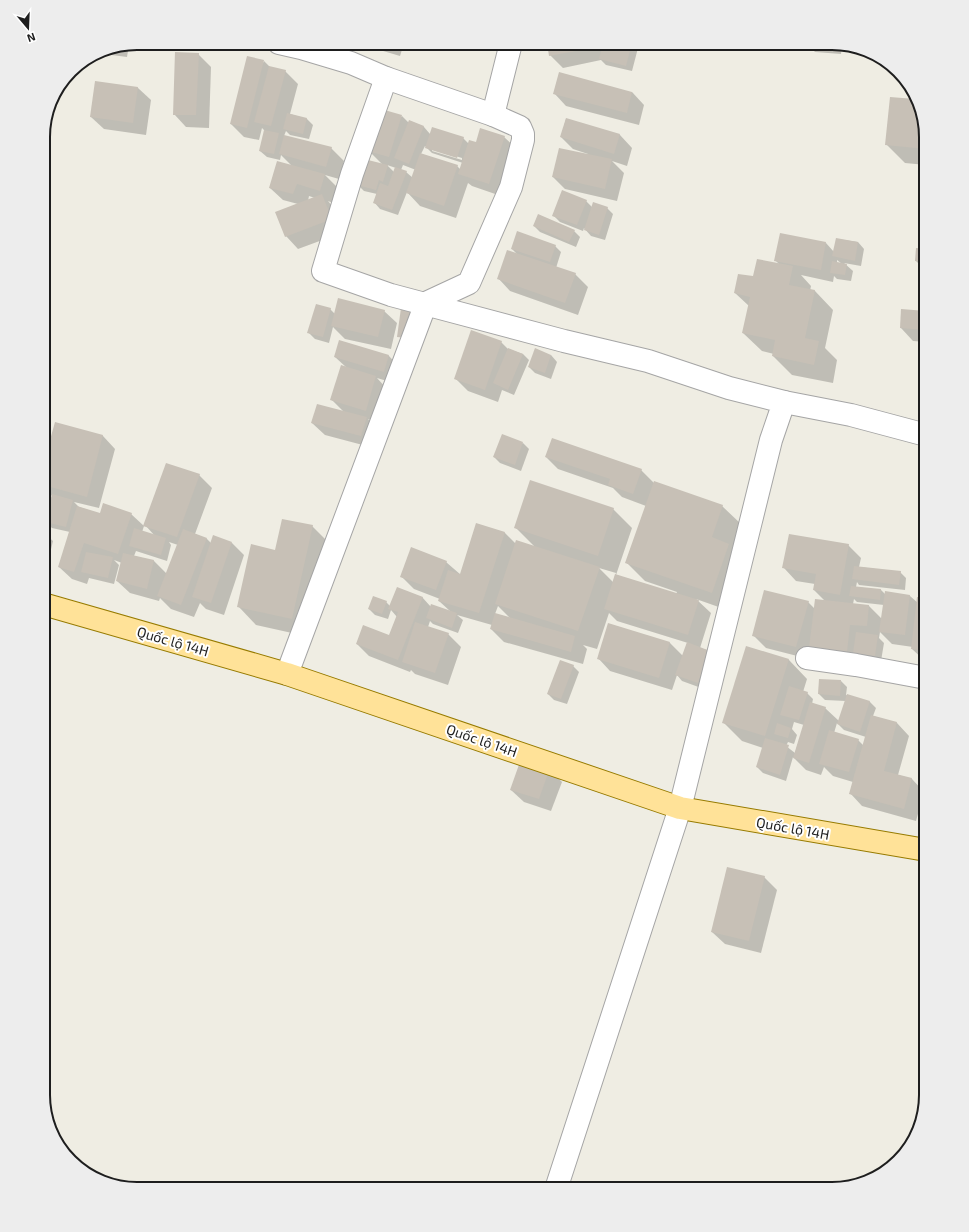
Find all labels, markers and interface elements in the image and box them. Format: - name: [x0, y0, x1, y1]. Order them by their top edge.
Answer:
- north arrow: [8, 8, 48, 48]
- text: N: [25, 30, 37, 45]
- street label: Quốc lộ 14H: [135, 623, 211, 659]
- street label: Quốc lộ 14H: [444, 720, 520, 760]
- street label: Quốc lộ 14H: [755, 813, 831, 843]

